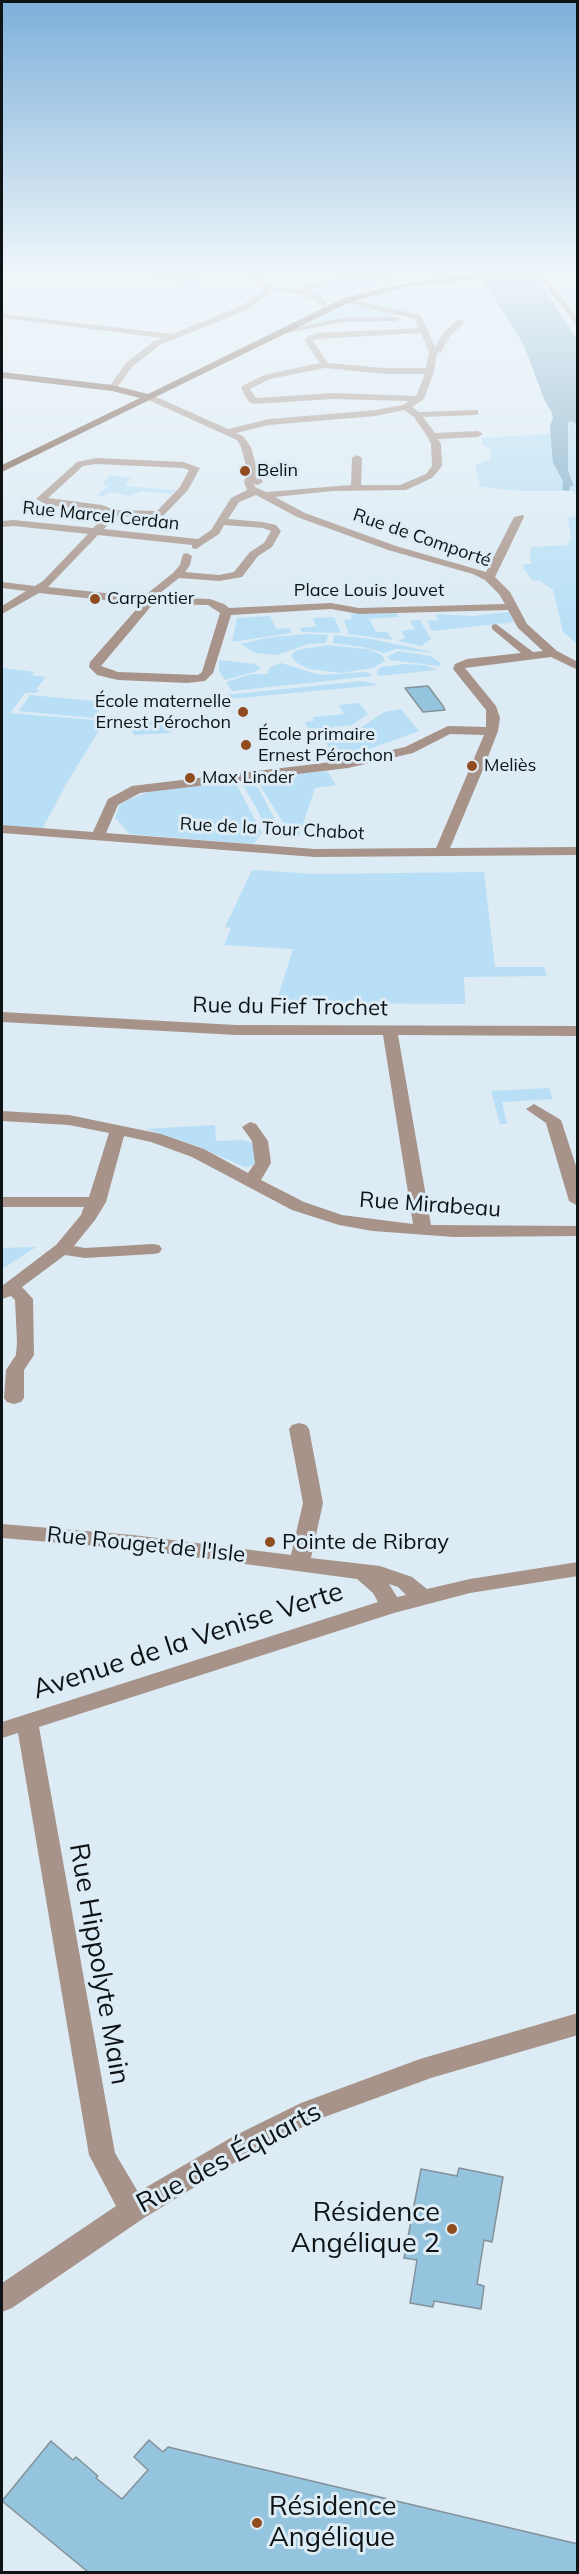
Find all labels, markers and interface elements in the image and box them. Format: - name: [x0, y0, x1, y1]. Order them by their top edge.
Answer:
- place label: Belin: [257, 460, 298, 482]
- marker: Belin: [238, 464, 252, 478]
- street label: Rue Marcel Cerdan: [22, 497, 180, 535]
- street label: Rue de Comporté: [350, 504, 494, 572]
- street label: Place Louis Jouvet: [294, 580, 444, 602]
- place label: Carpentier: [107, 588, 194, 610]
- marker: Carpentier: [88, 592, 102, 606]
- place label: École maternelle Ernest Pérochon: [95, 691, 231, 734]
- marker: École maternelle Ernest Pérochon: [236, 705, 250, 719]
- place label: École primaire Ernest Pérochon: [258, 724, 393, 766]
- marker: École primaire Ernest Pérochon: [239, 738, 253, 752]
- place label: Meliès: [484, 755, 537, 777]
- marker: Meliès: [465, 759, 479, 773]
- place label: Max Linder: [202, 767, 294, 789]
- marker: Max Linder: [183, 771, 197, 785]
- street label: Rue de la Tour Chabot: [179, 813, 365, 845]
- street label: Rue du Fief Trochet: [192, 992, 388, 1022]
- street label: Rue Mirabeau: [358, 1187, 502, 1223]
- street label: Rue Rouget de l'Isle: [45, 1521, 247, 1569]
- place label: Pointe de Ribray: [282, 1529, 449, 1555]
- marker: Pointe de Ribray: [263, 1535, 277, 1549]
- street label: Avenue de la Venise Verte: [29, 1575, 347, 1707]
- street label: Rue Hippolyte Main: [62, 1841, 136, 2087]
- street label: Rue des Équarts: [131, 2096, 327, 2220]
- place label: Résidence Angélique 2: [291, 2197, 440, 2260]
- marker: Résidence Angélique 2: [445, 2222, 459, 2236]
- place label: Résidence Angélique: [269, 2491, 396, 2554]
- marker: Résidence Angélique: [250, 2516, 264, 2530]

